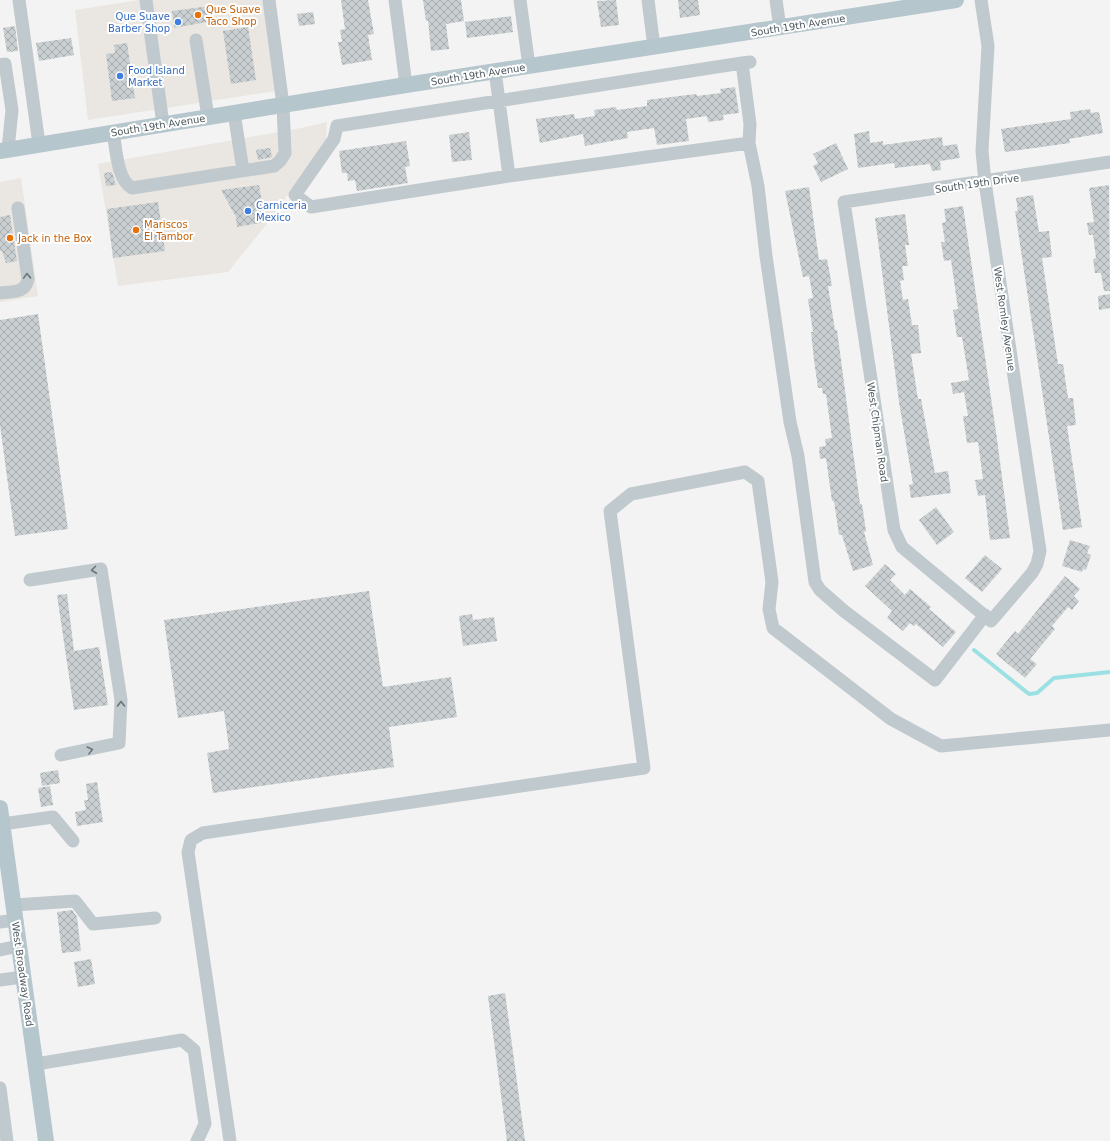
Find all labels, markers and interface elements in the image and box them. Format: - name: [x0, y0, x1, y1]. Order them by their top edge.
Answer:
- place label: Que Suave Taco Shop: [205, 4, 260, 27]
- marker: Que Suave Taco Shop: [193, 10, 203, 20]
- place label: Que Suave Barber Shop: [108, 11, 170, 34]
- street label: South 19th Avenue: [750, 13, 846, 38]
- marker: Que Suave Barber Shop: [173, 17, 183, 27]
- street label: South 19th Avenue: [430, 62, 526, 87]
- place label: Food Island Market: [128, 65, 185, 88]
- marker: Food Island Market: [115, 71, 125, 81]
- street label: South 19th Avenue: [110, 113, 206, 138]
- street label: South 19th Drive: [934, 172, 1020, 195]
- place label: Carniceria Mexico: [256, 200, 307, 223]
- marker: Carniceria Mexico: [243, 206, 253, 216]
- place label: Mariscos El Tambor: [144, 219, 194, 242]
- marker: Mariscos El Tambor: [131, 225, 141, 235]
- marker: Jack in the Box: [5, 233, 15, 243]
- place label: Jack in the Box: [17, 233, 92, 244]
- street label: West Romley Avenue: [992, 266, 1017, 372]
- one-way arrow: [23, 273, 32, 279]
- street label: West Chipman Road: [865, 381, 890, 483]
- one-way arrow: [91, 565, 97, 574]
- one-way arrow: [117, 701, 125, 707]
- one-way arrow: [86, 746, 93, 755]
- street label: West Broadway Road: [10, 921, 35, 1027]

